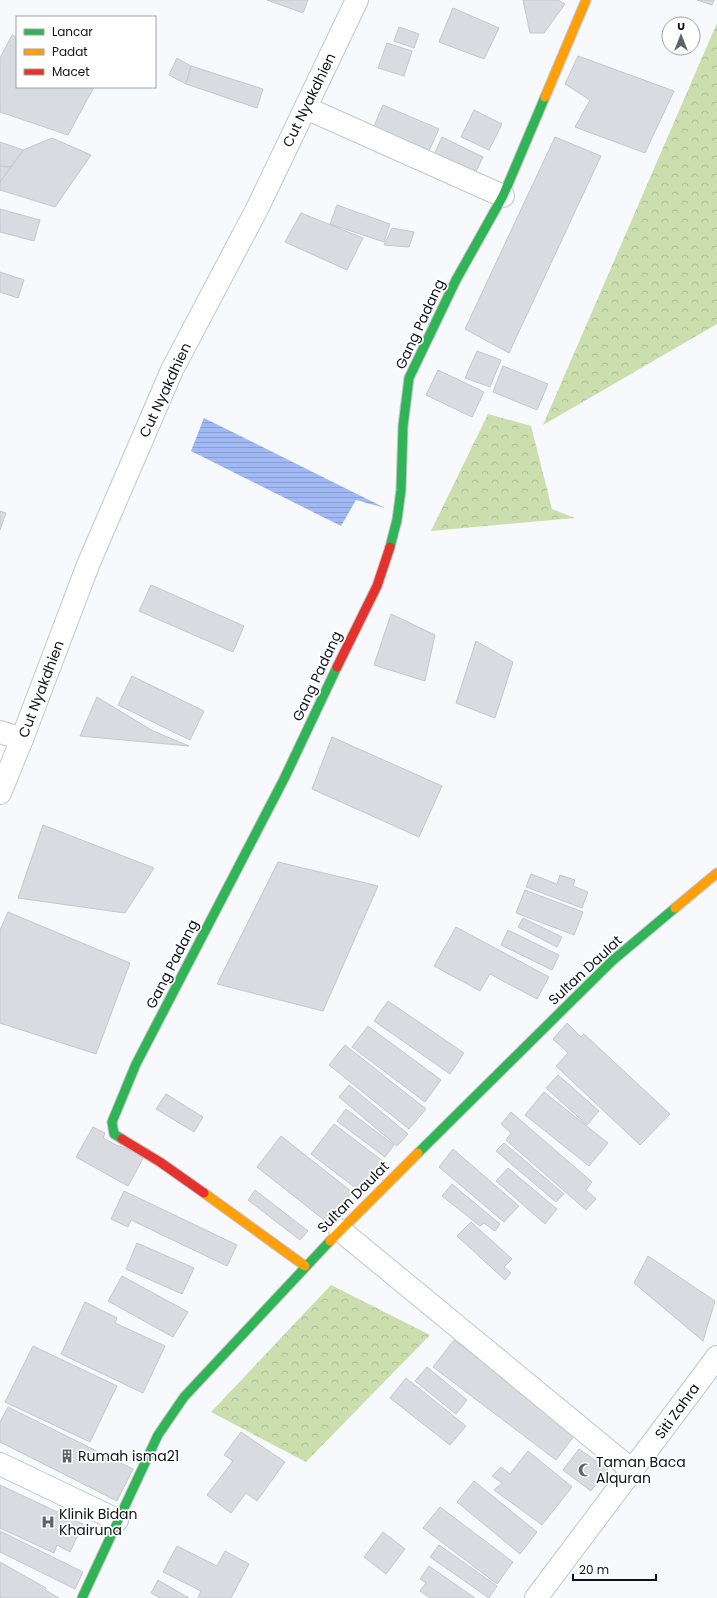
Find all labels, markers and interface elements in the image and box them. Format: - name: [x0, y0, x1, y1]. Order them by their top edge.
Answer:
- legend: [16, 16, 156, 88]
- north arrow: [661, 16, 701, 56]
- text: U: [677, 18, 685, 34]
- text: Lancar: [52, 23, 93, 40]
- text: Padat: [52, 43, 88, 60]
- street label: Cut Nyakdhien: [278, 50, 340, 150]
- text: Macet: [52, 63, 90, 80]
- street label: Gang Padang: [390, 276, 450, 372]
- street label: Cut Nyakdhien: [134, 339, 196, 441]
- street label: Gang Padang: [287, 628, 347, 724]
- street label: Cut Nyakdhien: [13, 638, 69, 740]
- street label: Gang Padang: [141, 916, 203, 1012]
- street label: Sultan Daulat: [544, 931, 626, 1009]
- street label: Sultan Daulat: [313, 1157, 393, 1237]
- street label: Siti Zahra: [650, 1379, 704, 1443]
- place label: Rumah isma21: [78, 1446, 179, 1466]
- building icon: Rumah isma21: [59, 1448, 75, 1464]
- place label: Taman Baca Alquran: [596, 1452, 686, 1488]
- mosque icon: Taman Baca Alquran: [577, 1462, 593, 1478]
- place label: Klinik Bidan Khairuna: [59, 1504, 138, 1540]
- hospital icon: Klinik Bidan Khairuna: [40, 1514, 56, 1530]
- scale bar: [573, 1556, 656, 1582]
- text: 20 m: [579, 1561, 609, 1578]

